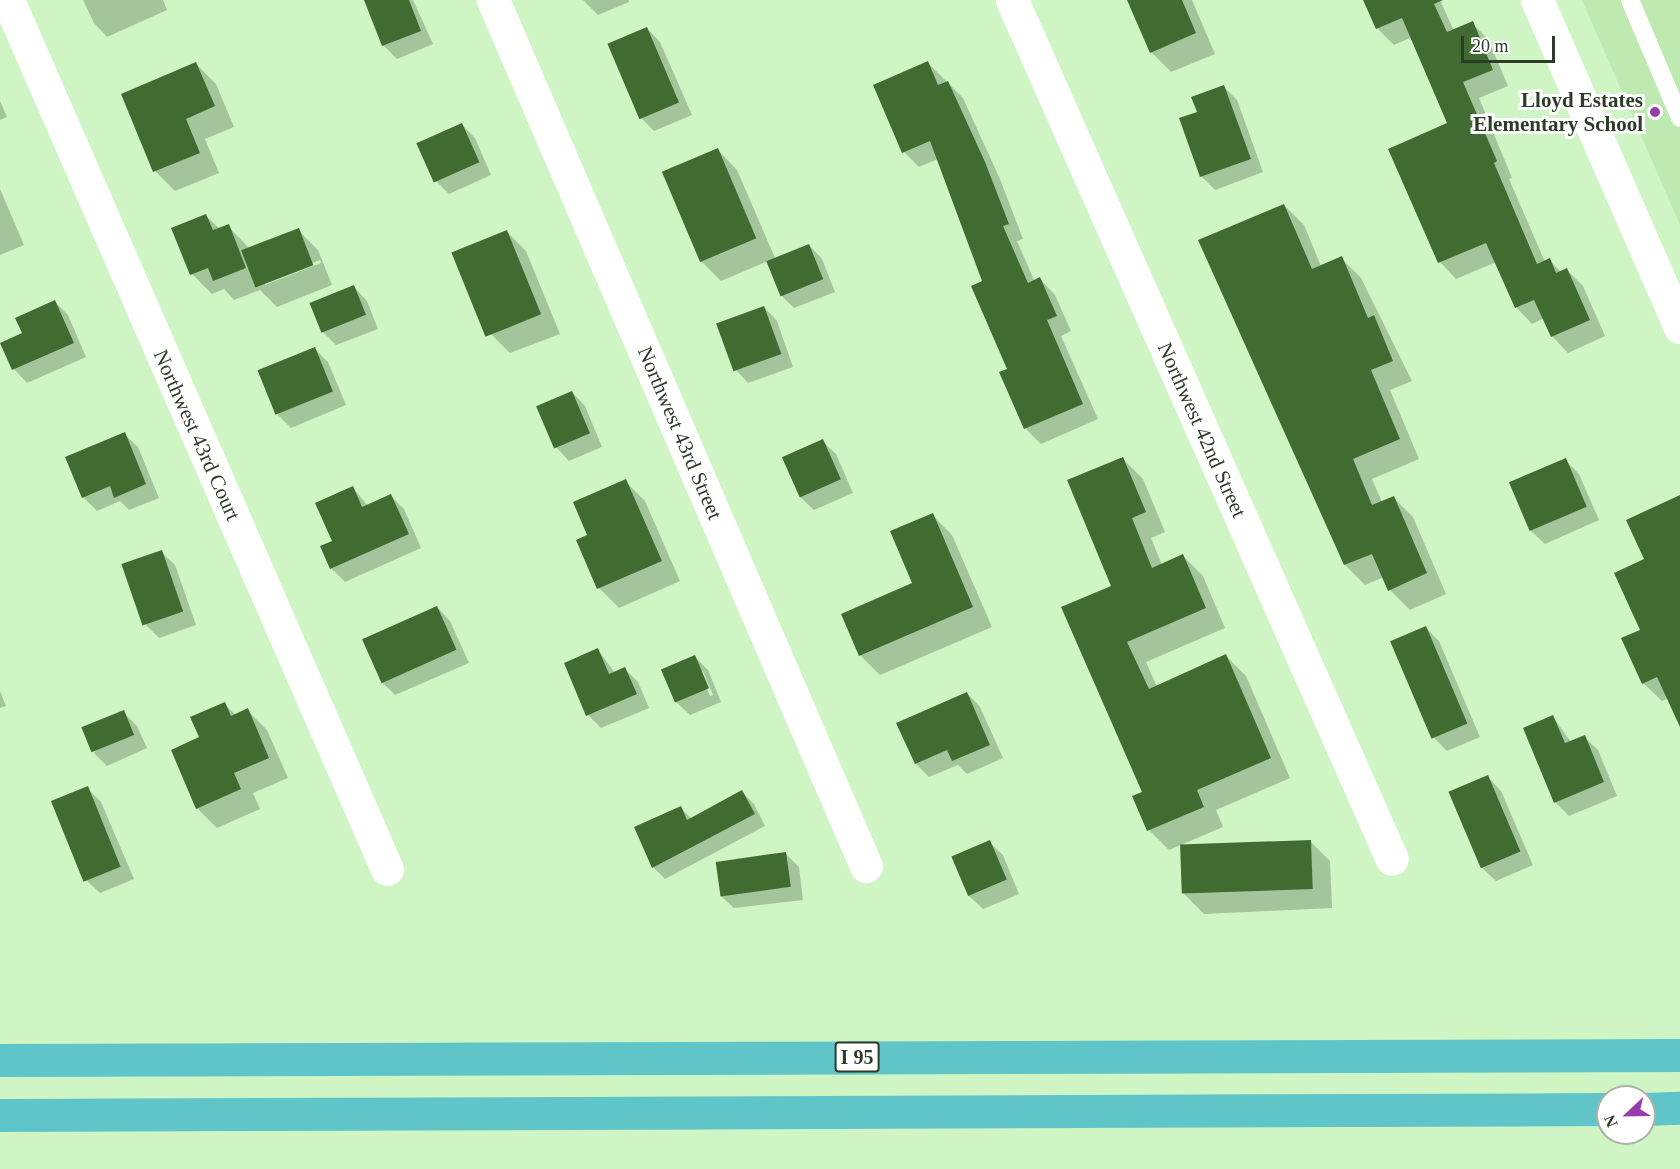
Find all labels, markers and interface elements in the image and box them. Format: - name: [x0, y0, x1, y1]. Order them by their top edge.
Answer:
- scale bar: [1464, 24, 1558, 62]
- text: 20 m: [1472, 36, 1509, 56]
- place label: Lloyd Estates Elementary School: [1473, 87, 1643, 137]
- marker: Lloyd Estates Elementary School: [1648, 105, 1662, 119]
- street label: Northwest 42nd Street: [1152, 339, 1252, 521]
- street label: Northwest 43rd Street: [632, 343, 728, 523]
- street label: Northwest 43rd Court: [148, 346, 246, 524]
- road number: I 95: [834, 1040, 880, 1074]
- north arrow: [1596, 1085, 1656, 1145]
- text: N: [1601, 1113, 1621, 1130]

